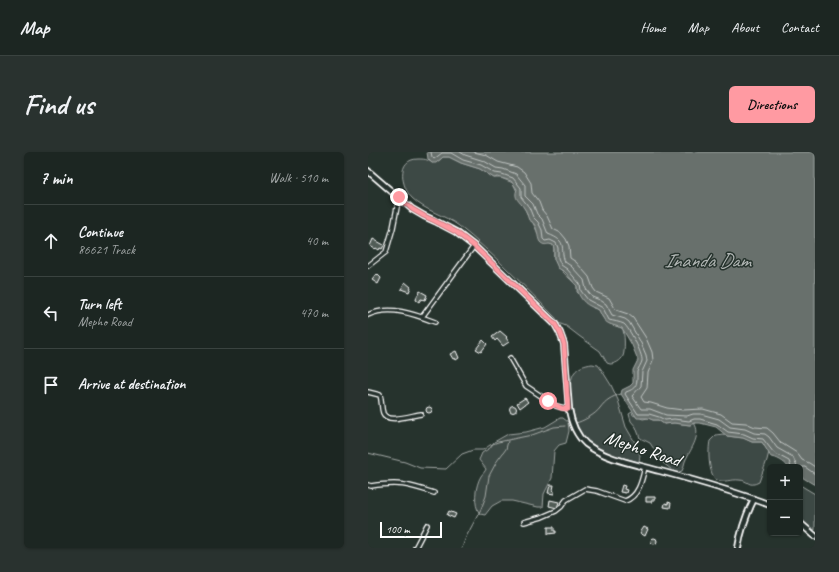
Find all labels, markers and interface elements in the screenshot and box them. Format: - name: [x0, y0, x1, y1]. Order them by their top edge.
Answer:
- text: Map: [20, 16, 50, 40]
- text: Home: [640, 19, 666, 36]
- text: Map: [688, 19, 709, 36]
- text: About: [731, 19, 759, 36]
- text: Contact: [781, 19, 819, 36]
- button: Directions: [729, 86, 815, 123]
- text: Find us: [24, 87, 94, 122]
- text: 7 min: [40, 168, 73, 189]
- text: Walk · 510 m: [269, 170, 328, 186]
- route end: [390, 188, 408, 206]
- text: Continue: [78, 223, 123, 242]
- icon: ahead: [40, 230, 62, 252]
- text: 40 m: [306, 233, 328, 249]
- text: 86621 Track: [78, 242, 135, 258]
- water label: Inanda Dam: [664, 248, 752, 273]
- text: Turn left: [78, 295, 121, 314]
- icon: left: [40, 302, 62, 324]
- text: 470 m: [300, 305, 328, 321]
- text: Mepho Road: [78, 314, 132, 330]
- icon: arrive: [40, 374, 62, 396]
- text: Arrive at destination: [78, 375, 185, 394]
- route start: [539, 392, 557, 410]
- street label: Mepho Road: [601, 425, 686, 473]
- map controls: [767, 464, 803, 536]
- button: +: [767, 464, 803, 500]
- button: −: [767, 500, 803, 536]
- scale bar: [380, 520, 442, 539]
- text: 100 m: [386, 522, 410, 536]

